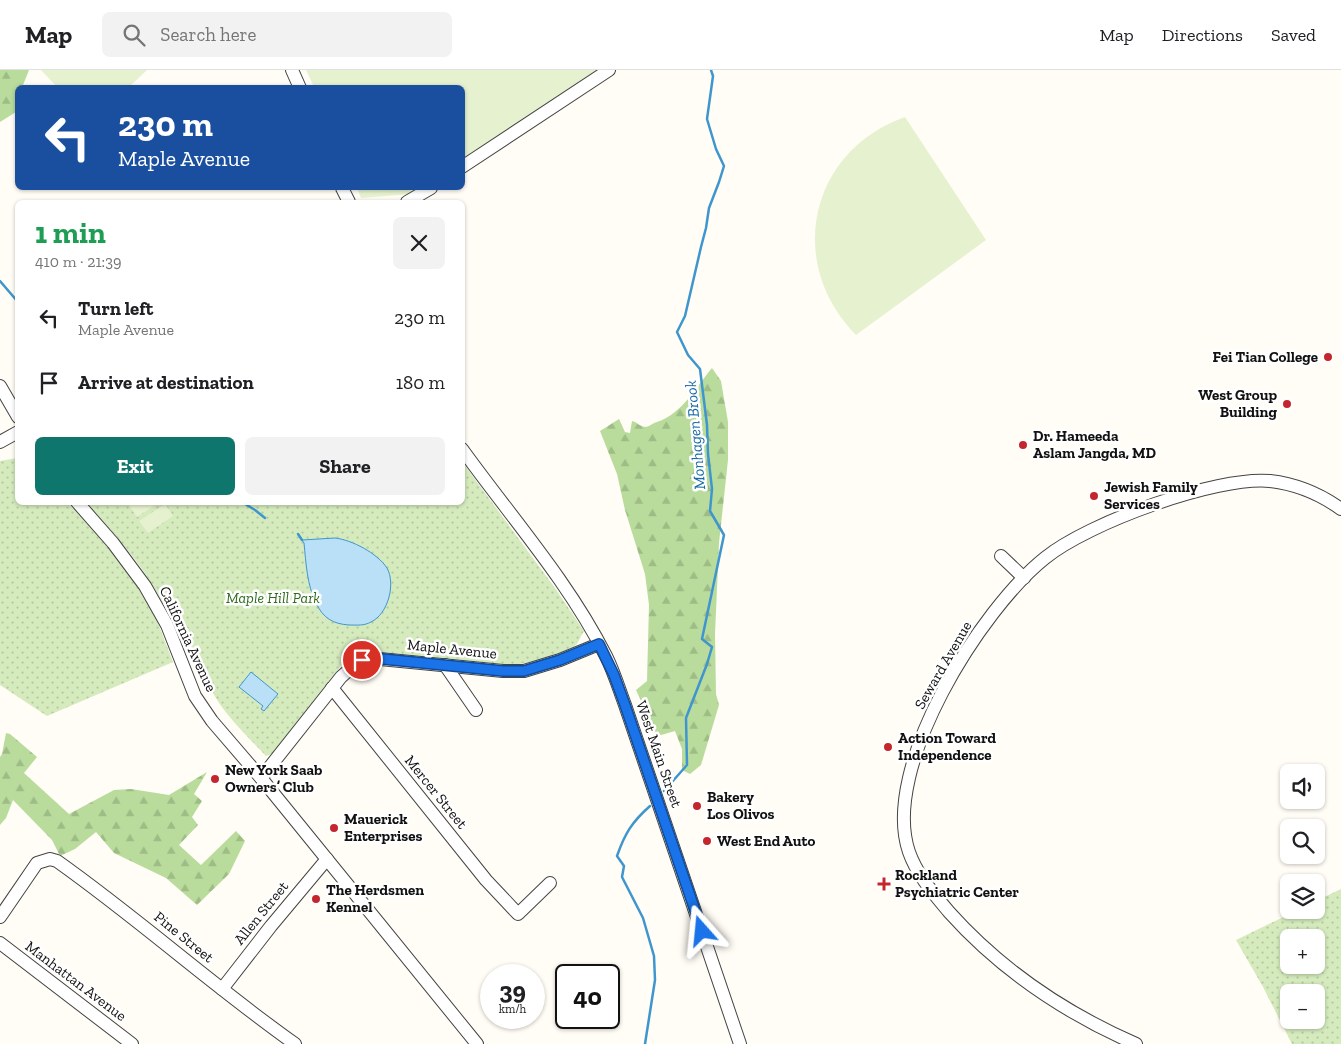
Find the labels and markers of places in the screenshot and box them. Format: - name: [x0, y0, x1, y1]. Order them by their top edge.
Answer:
- place label: Fei Tian College: [1213, 348, 1318, 366]
- marker: Fei Tian College: [1322, 351, 1334, 363]
- place label: West Group Building: [1198, 386, 1277, 421]
- marker: West Group Building: [1281, 398, 1293, 410]
- place label: Dr. Hameeda Aslam Jangda, MD: [1033, 427, 1156, 462]
- marker: Dr. Hameeda Aslam Jangda, MD: [1017, 439, 1029, 451]
- place label: Jewish Family Services: [1104, 478, 1198, 513]
- marker: Jewish Family Services: [1088, 490, 1100, 502]
- pin: [341, 639, 383, 681]
- place label: Action Toward Independence: [898, 729, 997, 764]
- marker: Action Toward Independence: [882, 741, 894, 753]
- place label: New York Saab Owners’ Club: [225, 761, 322, 796]
- marker: New York Saab Owners’ Club: [209, 773, 221, 785]
- place label: Bakery Los Olivos: [707, 788, 775, 823]
- marker: Bakery Los Olivos: [691, 800, 703, 812]
- place label: Mauerick Enterprises: [344, 810, 422, 845]
- marker: Mauerick Enterprises: [328, 822, 340, 834]
- place label: West End Auto: [717, 832, 815, 850]
- marker: West End Auto: [701, 835, 713, 847]
- place label: Rockland Psychiatric Center: [895, 866, 1019, 901]
- marker: Rockland Psychiatric Center: [877, 877, 891, 891]
- place label: The Herdsmen Kennel: [326, 881, 424, 916]
- marker: The Herdsmen Kennel: [310, 893, 322, 905]

